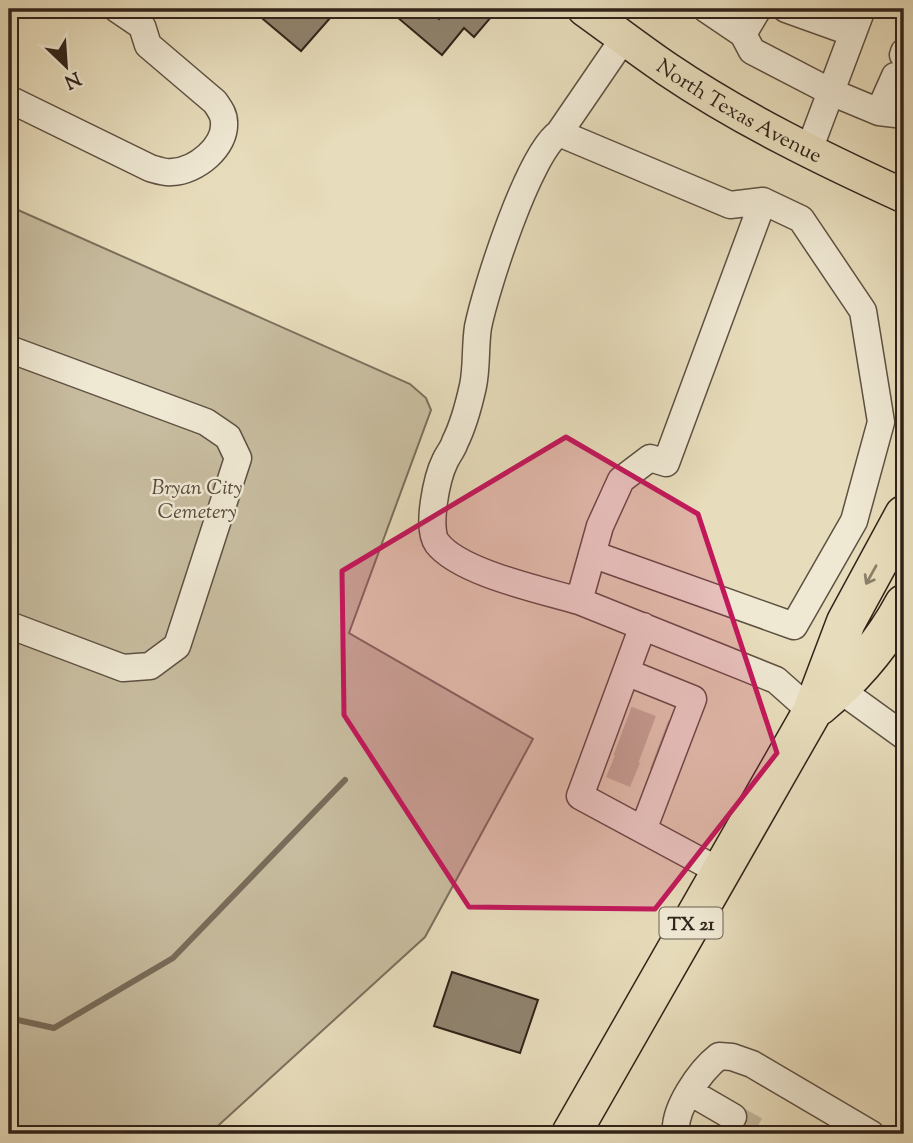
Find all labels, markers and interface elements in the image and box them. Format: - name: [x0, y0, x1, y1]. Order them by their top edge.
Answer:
- north arrow: [32, 32, 102, 102]
- street label: North Texas Avenue: [649, 53, 826, 172]
- text: N: [60, 64, 85, 95]
- park label: Bryan City Cemetery: [152, 474, 242, 528]
- one-way arrow: [864, 564, 878, 585]
- road number: TX 21: [660, 908, 722, 939]

